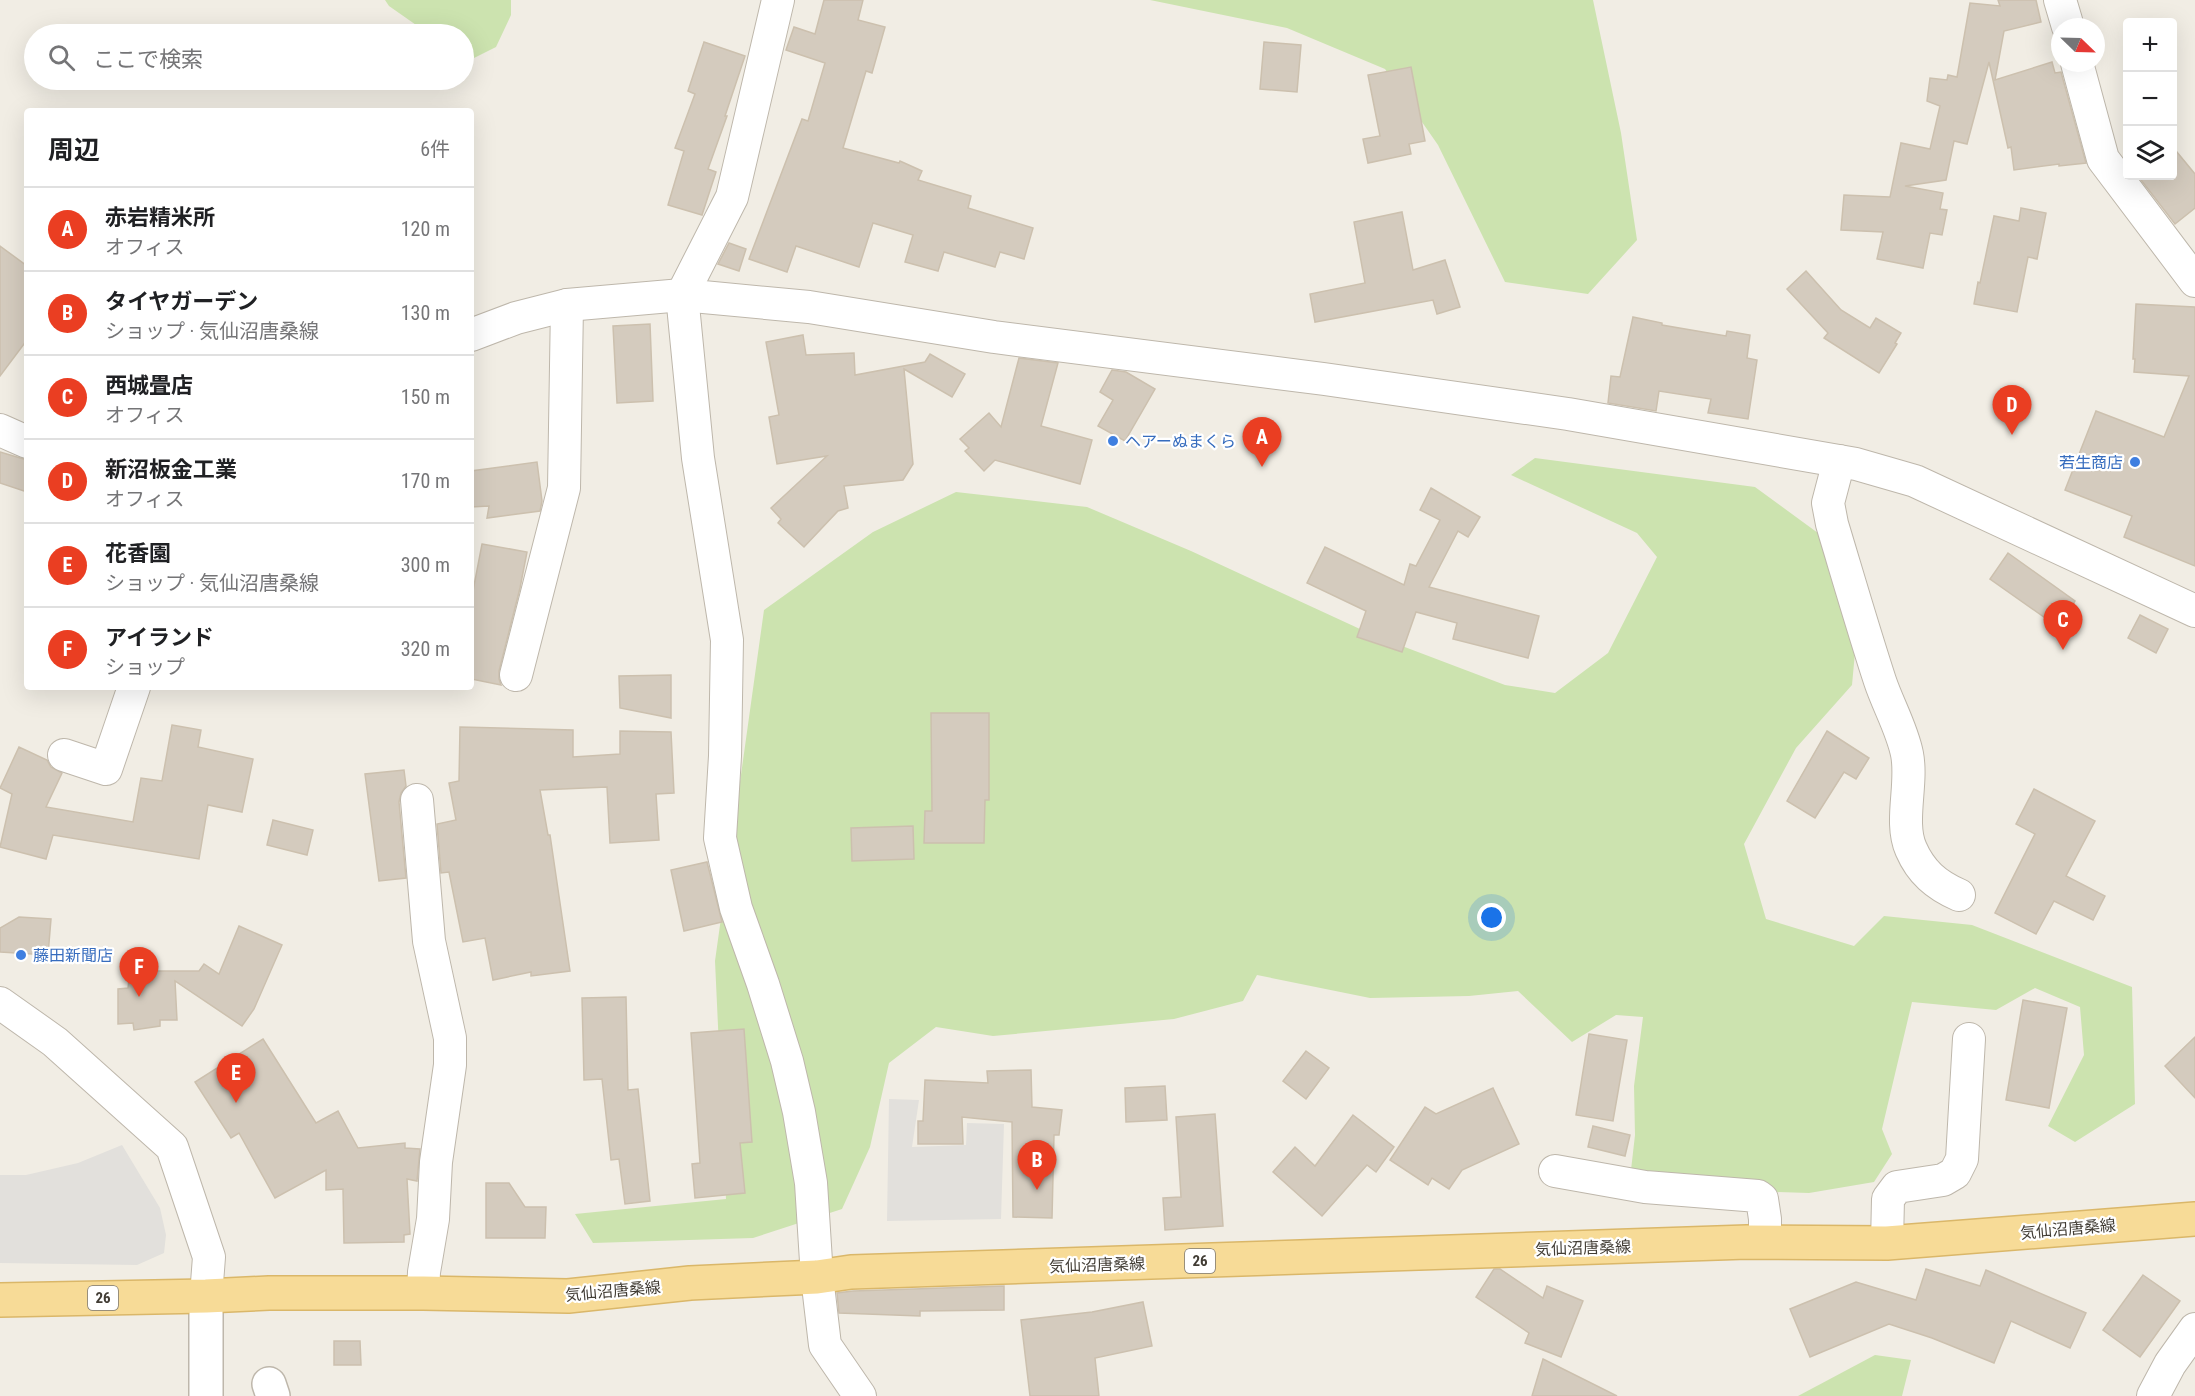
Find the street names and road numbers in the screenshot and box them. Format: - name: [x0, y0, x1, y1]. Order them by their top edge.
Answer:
- street label: 気仙沼唐桑線: [2019, 1215, 2117, 1243]
- street label: 気仙沼唐桑線: [1535, 1237, 1631, 1259]
- road number: 26: [1185, 1249, 1215, 1273]
- street label: 気仙沼唐桑線: [1049, 1254, 1145, 1276]
- street label: 気仙沼唐桑線: [564, 1277, 662, 1305]
- road number: 26: [88, 1286, 118, 1310]

